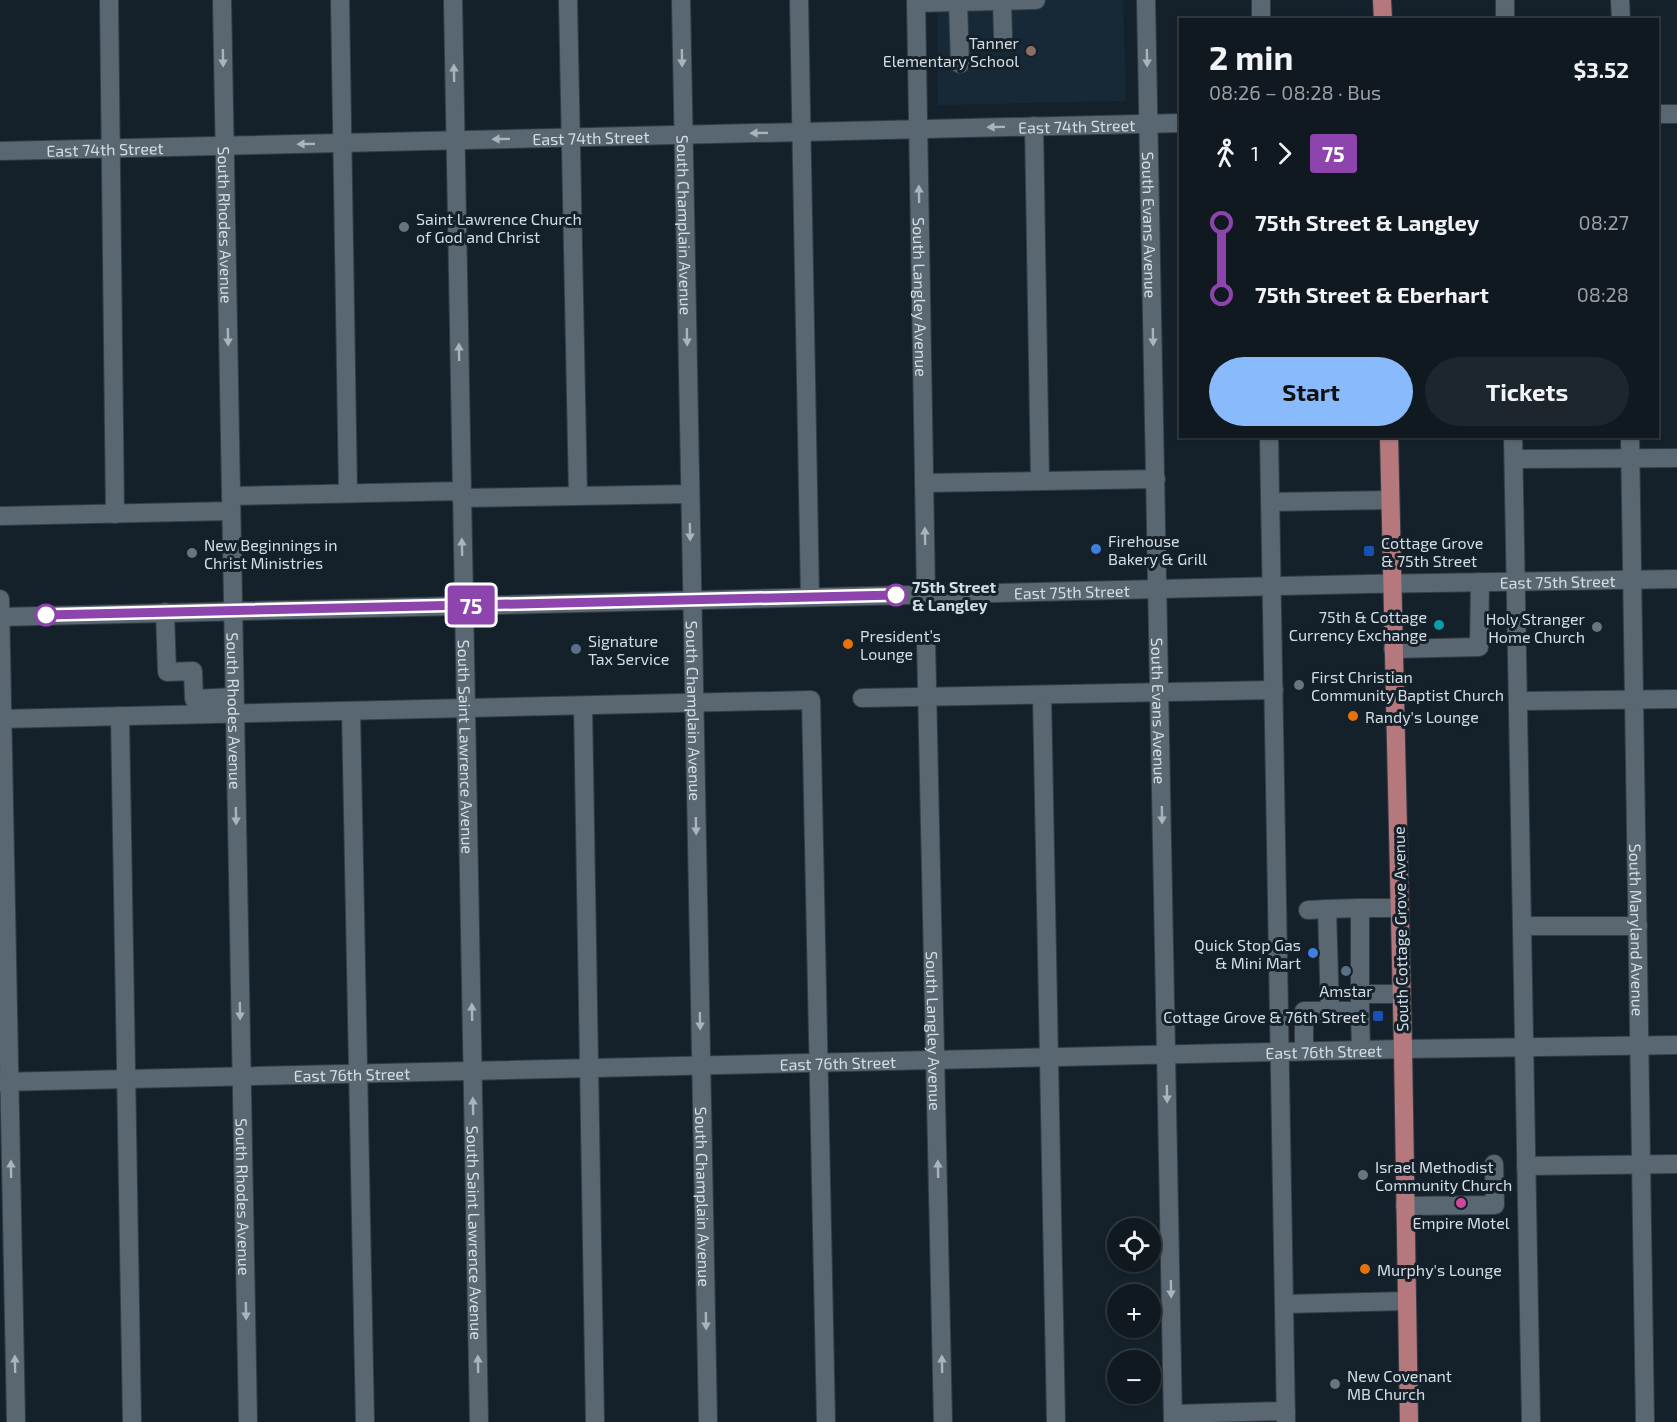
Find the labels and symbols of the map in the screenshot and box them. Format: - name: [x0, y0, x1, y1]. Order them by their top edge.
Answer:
- place label: Tanner Elementary School: [883, 33, 1020, 70]
- marker: Tanner Elementary School: [1024, 44, 1038, 58]
- one-way arrow: [218, 49, 227, 68]
- one-way arrow: [677, 49, 686, 68]
- one-way arrow: [1143, 49, 1152, 68]
- one-way arrow: [449, 63, 459, 82]
- street label: East 74th Street: [1018, 115, 1135, 136]
- one-way arrow: [987, 123, 1006, 132]
- street label: East 74th Street: [532, 126, 650, 148]
- one-way arrow: [750, 128, 769, 138]
- one-way arrow: [492, 134, 511, 144]
- street label: South Champlain Avenue: [674, 135, 696, 315]
- street label: East 74th Street: [46, 138, 164, 159]
- one-way arrow: [297, 139, 316, 148]
- street label: South Rhodes Avenue: [215, 146, 237, 304]
- street label: South Evans Avenue: [1139, 151, 1161, 298]
- one-way arrow: [914, 184, 924, 203]
- place label: Saint Lawrence Church of God and Christ: [416, 209, 582, 246]
- street label: South Langley Avenue: [910, 217, 932, 377]
- marker: Saint Lawrence Church of God and Christ: [397, 220, 411, 234]
- one-way arrow: [223, 328, 233, 347]
- one-way arrow: [682, 328, 692, 347]
- one-way arrow: [1148, 328, 1158, 347]
- one-way arrow: [454, 342, 464, 361]
- one-way arrow: [686, 523, 695, 542]
- one-way arrow: [920, 526, 930, 545]
- place label: Firehouse Bakery & Grill: [1108, 531, 1207, 568]
- place label: Cottage Grove & 75th Street: [1381, 533, 1483, 570]
- place label: New Beginnings in Christ Ministries: [204, 535, 337, 572]
- one-way arrow: [457, 537, 467, 556]
- marker: Firehouse Bakery & Grill: [1089, 542, 1103, 556]
- marker: Cottage Grove & 75th Street: [1362, 544, 1376, 558]
- marker: New Beginnings in Christ Ministries: [185, 546, 199, 560]
- street label: East 75th Street: [1499, 570, 1616, 591]
- place label: 75th Street & Langley: [912, 577, 997, 615]
- street label: East 75th Street: [1014, 580, 1130, 602]
- marker: 75th Street & Langley: [885, 584, 907, 606]
- line badge: 75: [444, 586, 498, 624]
- unlabelled marker: [35, 604, 57, 626]
- place label: 75th & Cottage Currency Exchange: [1289, 607, 1427, 644]
- place label: Holy Stranger Home Church: [1486, 609, 1586, 646]
- marker: 75th & Cottage Currency Exchange: [1432, 618, 1446, 632]
- marker: Holy Stranger Home Church: [1590, 620, 1604, 634]
- street label: South Champlain Avenue: [683, 621, 706, 801]
- place label: President’s Lounge: [860, 626, 941, 663]
- place label: Signature Tax Service: [588, 631, 669, 668]
- street label: South Rhodes Avenue: [224, 632, 246, 790]
- marker: President’s Lounge: [841, 637, 855, 651]
- street label: South Evans Avenue: [1149, 637, 1170, 784]
- street label: South Saint Lawrence Avenue: [455, 640, 478, 854]
- marker: Signature Tax Service: [569, 642, 583, 656]
- place label: First Christian Community Baptist Church: [1311, 667, 1504, 704]
- marker: First Christian Community Baptist Church: [1292, 678, 1306, 692]
- place label: Randy's Lounge: [1365, 707, 1479, 726]
- marker: Randy's Lounge: [1346, 709, 1360, 723]
- one-way arrow: [1157, 806, 1167, 825]
- one-way arrow: [232, 807, 241, 826]
- one-way arrow: [691, 817, 701, 836]
- street label: South Cottage Grove Avenue: [1389, 826, 1411, 1032]
- street label: South Maryland Avenue: [1627, 843, 1648, 1016]
- place label: Quick Stop Gas & Mini Mart: [1194, 935, 1301, 972]
- marker: Quick Stop Gas & Mini Mart: [1306, 946, 1320, 960]
- street label: South Langley Avenue: [923, 951, 946, 1111]
- marker: Amstar: [1339, 964, 1353, 978]
- place label: Amstar: [1319, 981, 1373, 1000]
- one-way arrow: [235, 1002, 245, 1021]
- one-way arrow: [467, 1003, 476, 1022]
- place label: Cottage Grove & 76th Street: [1163, 1007, 1366, 1026]
- marker: Cottage Grove & 76th Street: [1371, 1009, 1385, 1023]
- one-way arrow: [695, 1012, 705, 1031]
- street label: East 76th Street: [1265, 1040, 1382, 1062]
- street label: East 76th Street: [779, 1051, 896, 1073]
- street label: East 76th Street: [293, 1063, 410, 1085]
- one-way arrow: [1162, 1085, 1172, 1104]
- one-way arrow: [469, 1096, 478, 1115]
- street label: South Champlain Avenue: [693, 1106, 715, 1287]
- street label: South Rhodes Avenue: [233, 1118, 255, 1276]
- street label: South Saint Lawrence Avenue: [464, 1125, 487, 1340]
- place label: Israel Methodist Community Church: [1375, 1157, 1512, 1194]
- one-way arrow: [6, 1159, 16, 1178]
- one-way arrow: [933, 1159, 943, 1178]
- marker: Israel Methodist Community Church: [1356, 1168, 1370, 1182]
- marker: Empire Motel: [1454, 1196, 1468, 1210]
- place label: Empire Motel: [1412, 1213, 1510, 1232]
- place label: Murphy's Lounge: [1377, 1260, 1502, 1279]
- marker: Murphy's Lounge: [1358, 1262, 1372, 1276]
- one-way arrow: [1166, 1280, 1176, 1299]
- one-way arrow: [241, 1302, 251, 1321]
- one-way arrow: [701, 1312, 711, 1331]
- one-way arrow: [10, 1354, 19, 1373]
- one-way arrow: [473, 1354, 483, 1373]
- one-way arrow: [937, 1354, 946, 1373]
- place label: New Covenant MB Church: [1347, 1366, 1452, 1403]
- marker: New Covenant MB Church: [1328, 1377, 1342, 1391]

